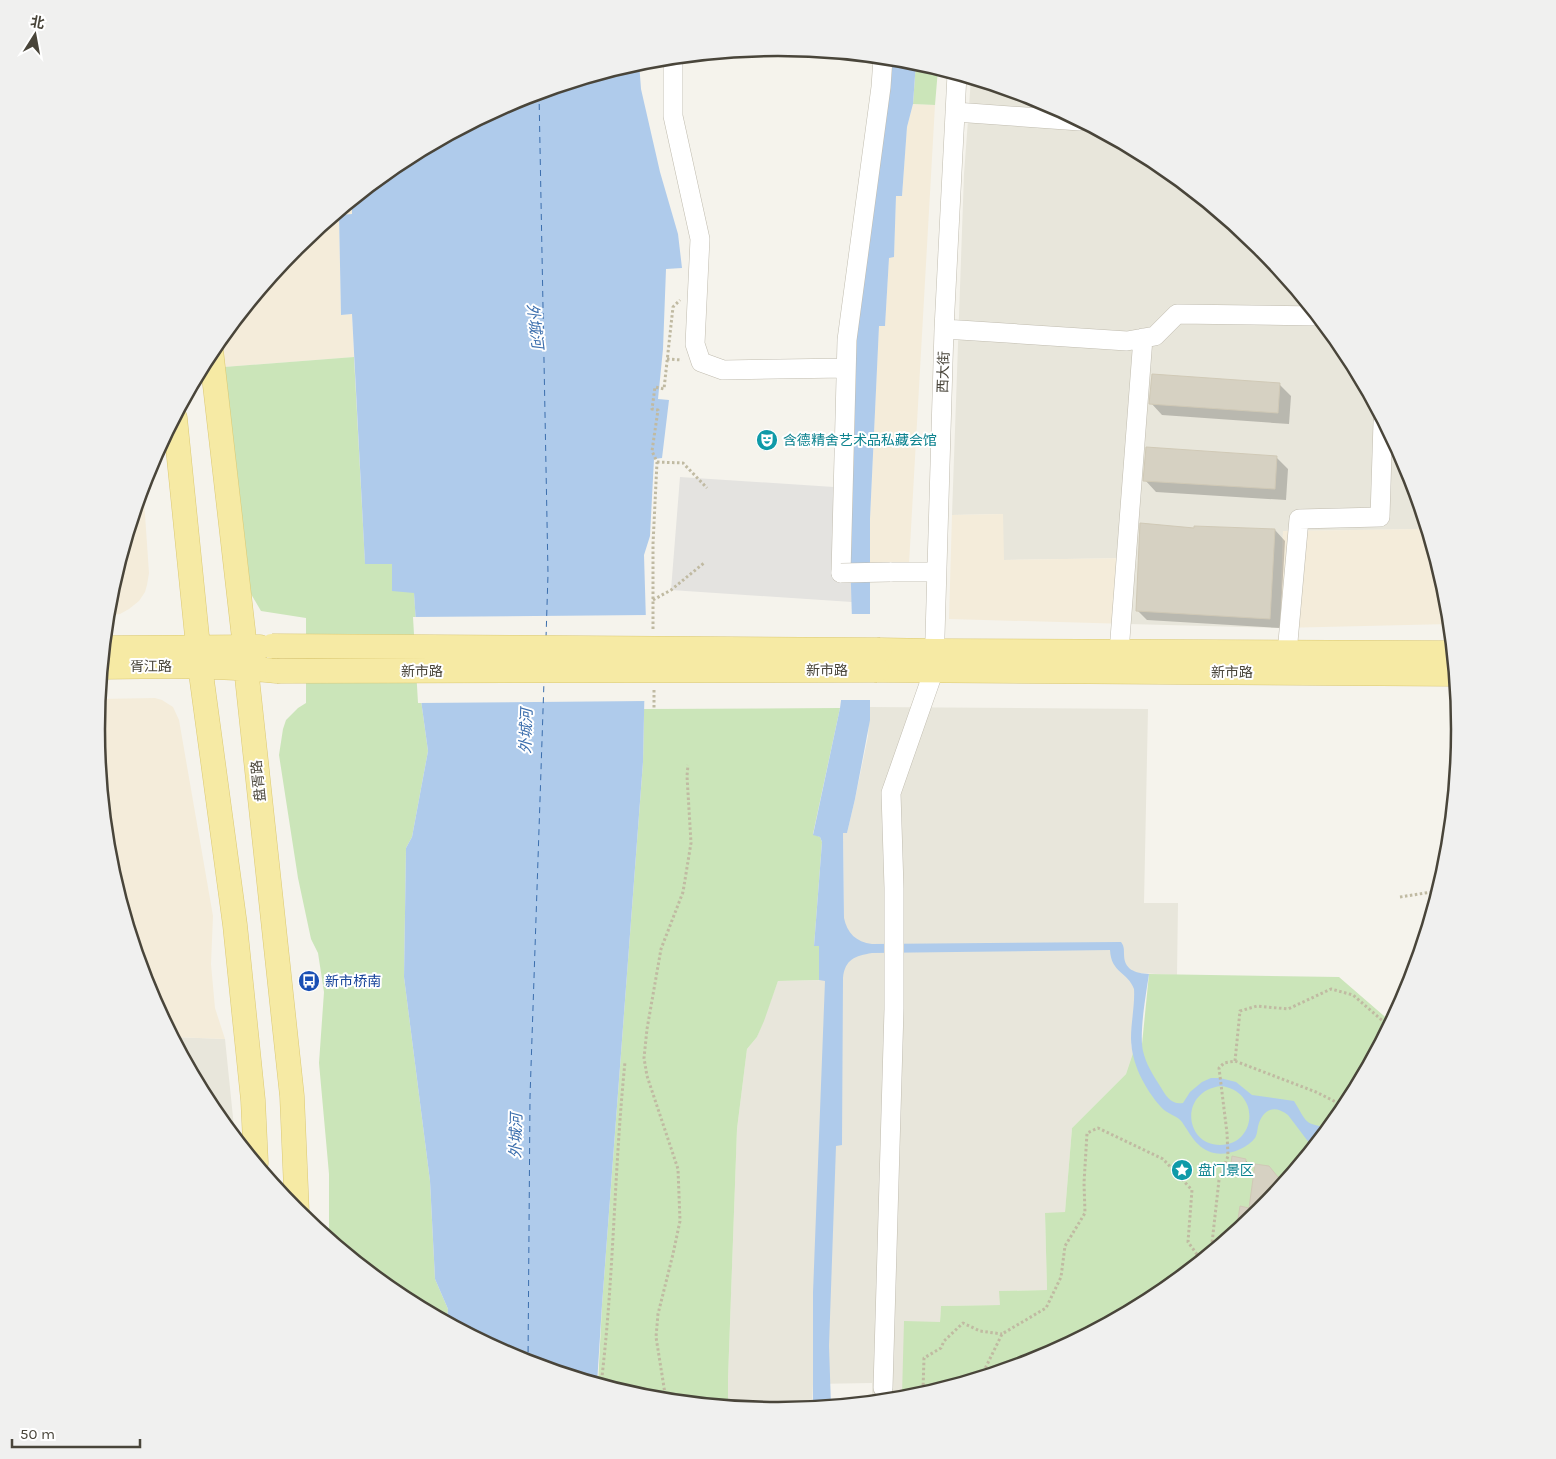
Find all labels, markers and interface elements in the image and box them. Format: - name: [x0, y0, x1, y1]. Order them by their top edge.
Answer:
- north arrow: [10, 10, 60, 60]
- text: 北: [29, 13, 46, 32]
- water label: 外城河: [523, 303, 547, 352]
- street label: 西大街: [934, 351, 953, 393]
- theatre icon: 含德精舍艺术品私藏会馆: [755, 428, 779, 452]
- place label: 含德精舍艺术品私藏会馆: [783, 432, 937, 449]
- street label: 胥江路: [130, 658, 172, 675]
- street label: 新市路: [806, 662, 848, 679]
- street label: 新市路: [401, 663, 443, 680]
- street label: 新市路: [1211, 664, 1253, 681]
- water label: 外城河: [516, 705, 536, 754]
- street label: 盘胥路: [248, 759, 269, 803]
- bus stop icon: 新市桥南: [297, 969, 321, 993]
- place label: 新市桥南: [325, 973, 381, 990]
- water label: 外城河: [507, 1110, 525, 1159]
- place icon: 盘门景区: [1170, 1158, 1194, 1182]
- place label: 盘门景区: [1198, 1162, 1254, 1179]
- scale bar: [12, 1416, 140, 1448]
- text: 50 m: [20, 1425, 55, 1443]

